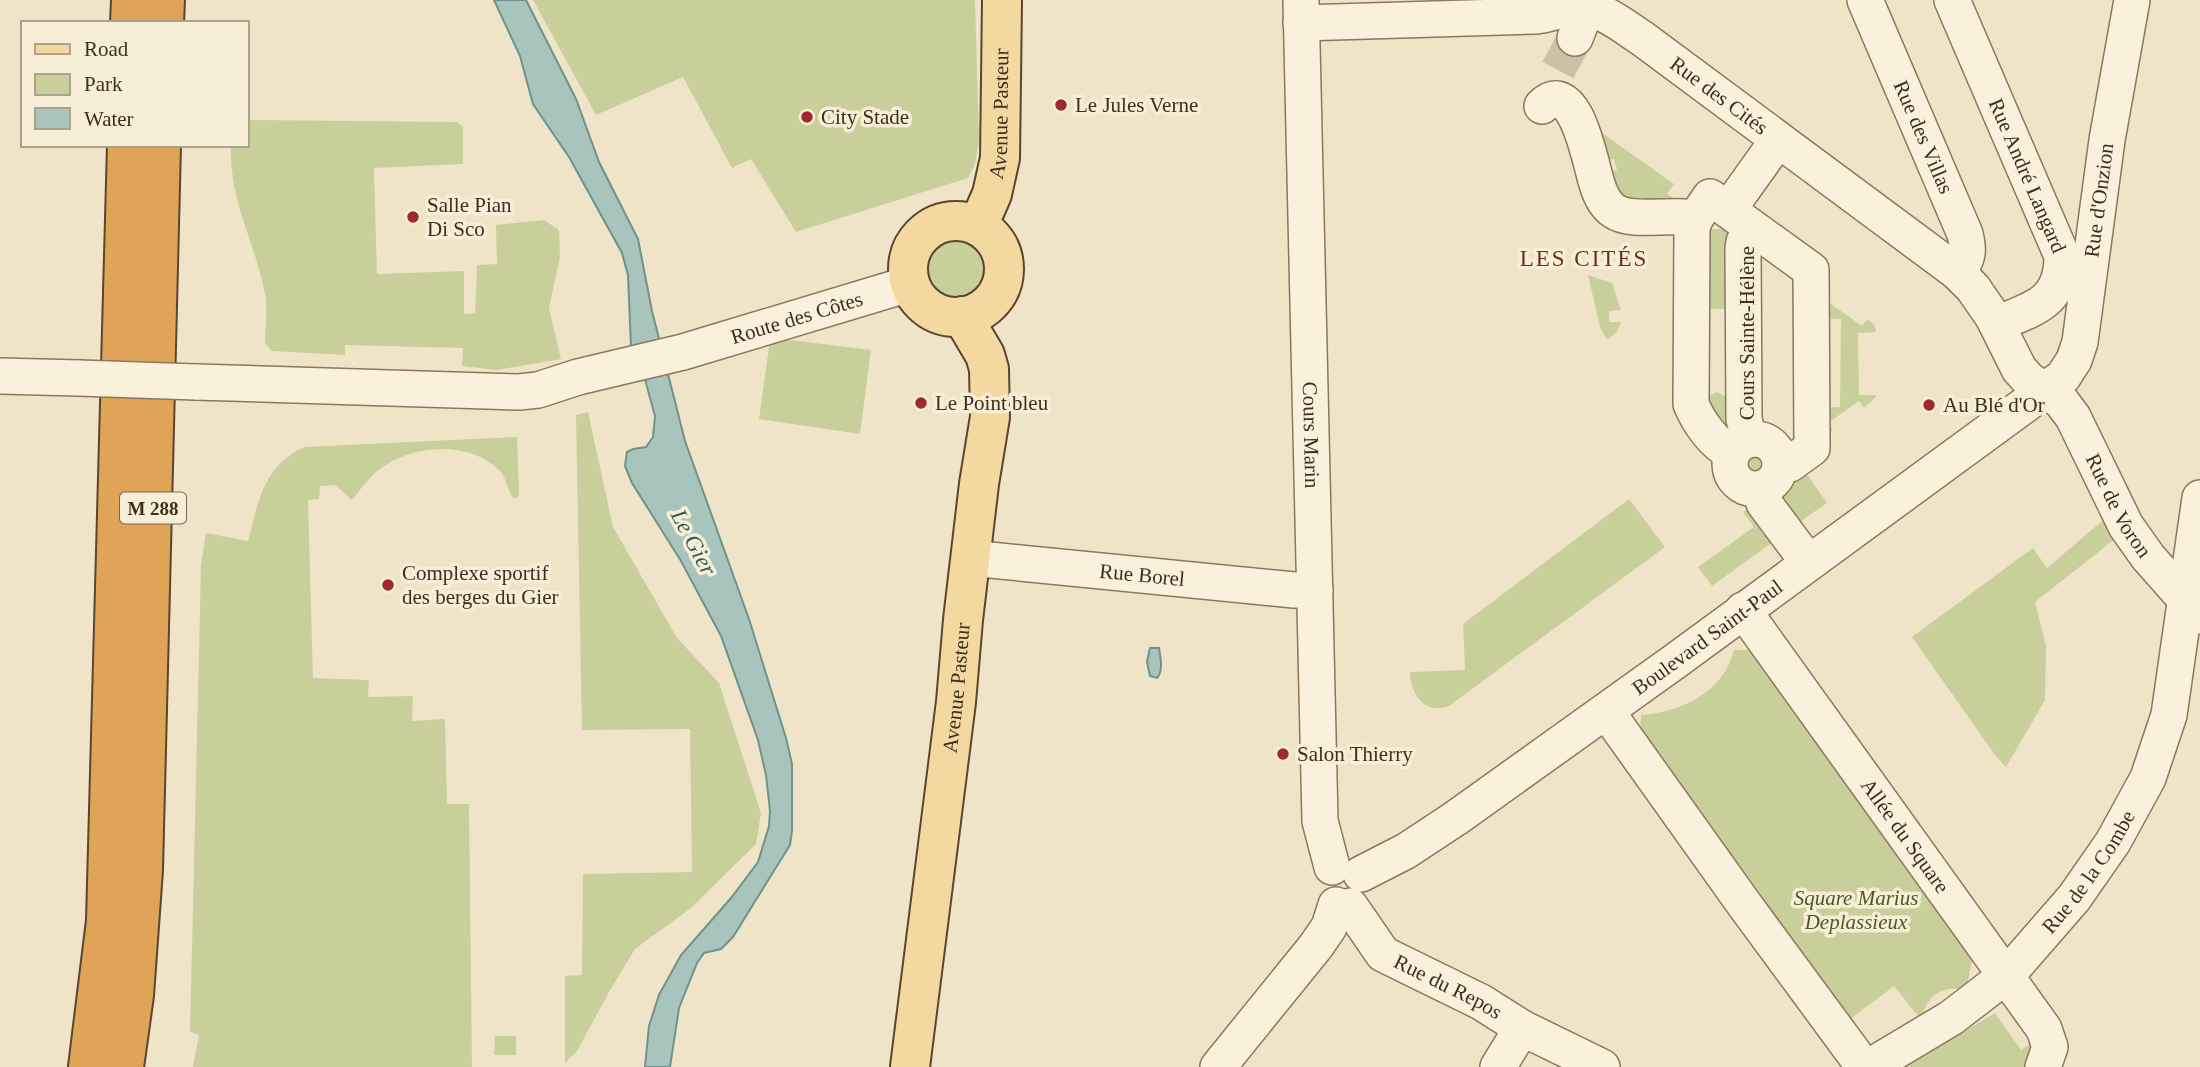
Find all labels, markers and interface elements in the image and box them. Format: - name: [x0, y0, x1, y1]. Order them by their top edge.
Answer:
- legend: [21, 21, 248, 147]
- text: Road: [84, 37, 129, 61]
- street label: Avenue Pasteur: [984, 48, 1013, 181]
- street label: Rue des Cités: [1666, 51, 1773, 140]
- text: Park: [84, 72, 123, 96]
- street label: Rue des Villas: [1889, 77, 1958, 197]
- place label: Le Jules Verne: [1075, 93, 1198, 117]
- street label: Rue André Langard: [1984, 95, 2071, 257]
- marker: Le Jules Verne: [1053, 97, 1069, 113]
- place label: City Stade: [821, 105, 909, 129]
- text: Water: [84, 107, 134, 131]
- marker: City Stade: [799, 109, 815, 125]
- street label: Rue d'Onzion: [2079, 141, 2119, 259]
- place label: Salle Pian Di Sco: [427, 193, 512, 241]
- marker: Salle Pian Di Sco: [405, 209, 421, 225]
- district label: LES CITÉS: [1520, 246, 1648, 271]
- street label: Cours Sainte-Hélène: [1735, 246, 1759, 420]
- street label: Route des Côtes: [728, 287, 866, 349]
- street label: Cours Marin: [1298, 381, 1324, 489]
- place label: Le Point bleu: [935, 391, 1049, 415]
- place label: Au Blé d'Or: [1943, 393, 2045, 417]
- marker: Le Point bleu: [913, 395, 929, 411]
- marker: Au Blé d'Or: [1921, 397, 1937, 413]
- street label: Rue de Voron: [2081, 450, 2157, 563]
- road number: M 288: [120, 492, 186, 524]
- water label: Le Gier: [665, 504, 722, 580]
- street label: Rue Borel: [1098, 559, 1186, 591]
- place label: Complexe sportif des berges du Gier: [402, 561, 559, 609]
- street label: Boulevard Saint-Paul: [1627, 574, 1787, 700]
- marker: Complexe sportif des berges du Gier: [380, 577, 396, 593]
- street label: Avenue Pasteur: [938, 622, 975, 754]
- place label: Salon Thierry: [1297, 742, 1413, 766]
- marker: Salon Thierry: [1275, 746, 1291, 762]
- street label: Allée du Square: [1856, 774, 1954, 898]
- street label: Rue de la Combe: [2037, 806, 2140, 938]
- park label: Square Marius Deplassieux: [1794, 886, 1918, 934]
- street label: Rue du Repos: [1390, 949, 1506, 1024]

